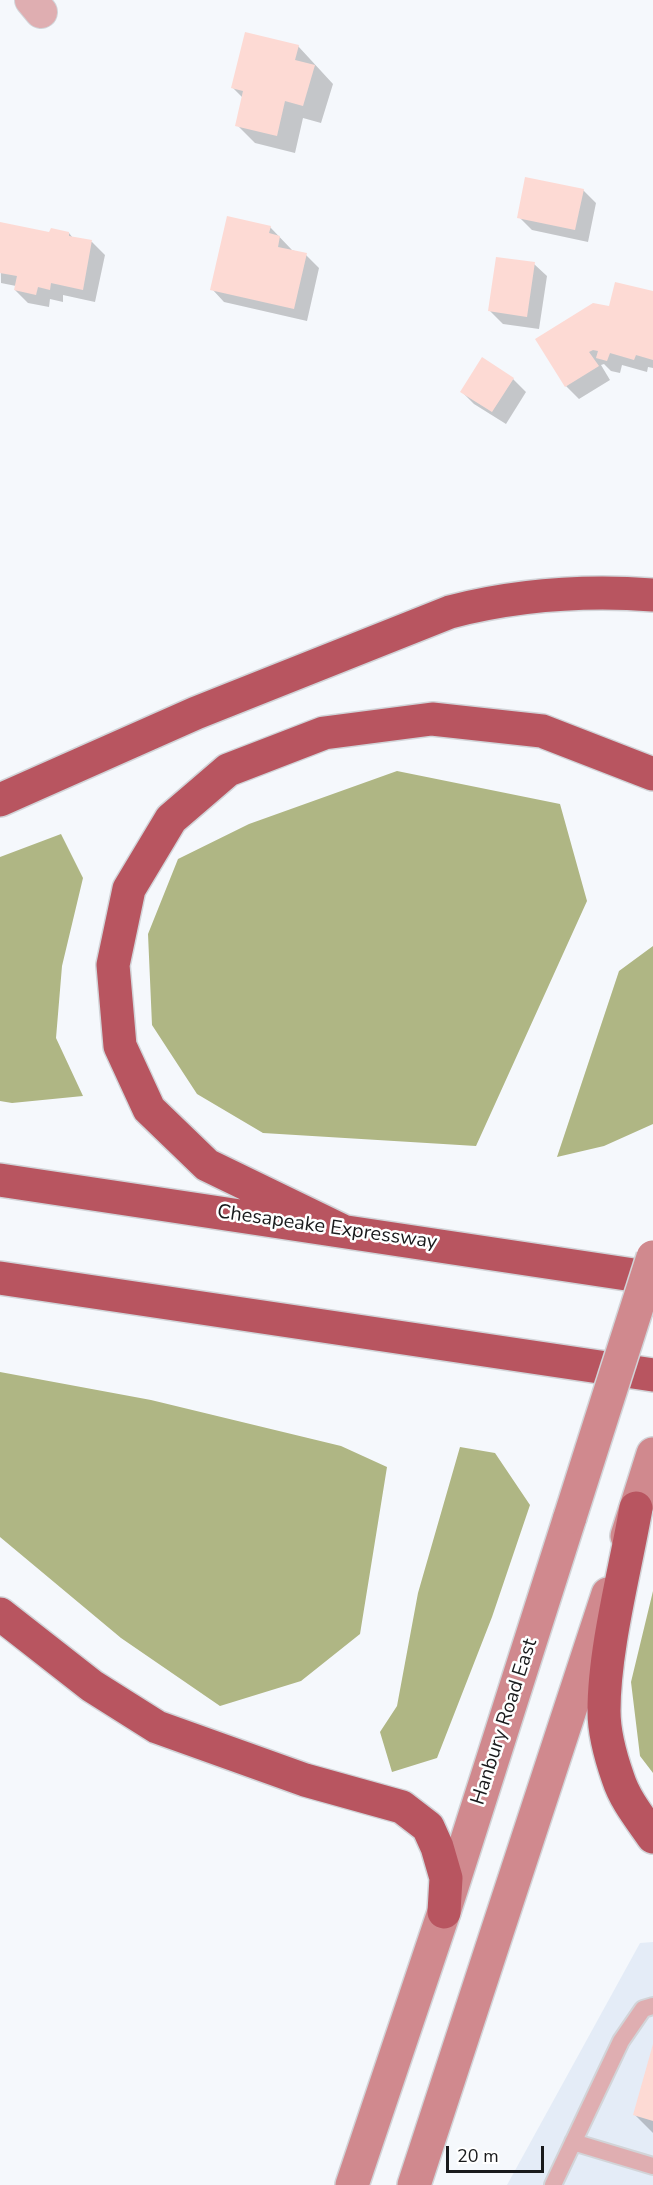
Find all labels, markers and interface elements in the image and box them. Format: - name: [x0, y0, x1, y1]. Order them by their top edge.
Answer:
- street label: Chesapeake Expressway: [215, 1201, 439, 1255]
- street label: Hanbury Road East: [467, 1636, 543, 1808]
- scale bar: [449, 2134, 546, 2172]
- text: 20 m: [457, 2144, 499, 2168]

